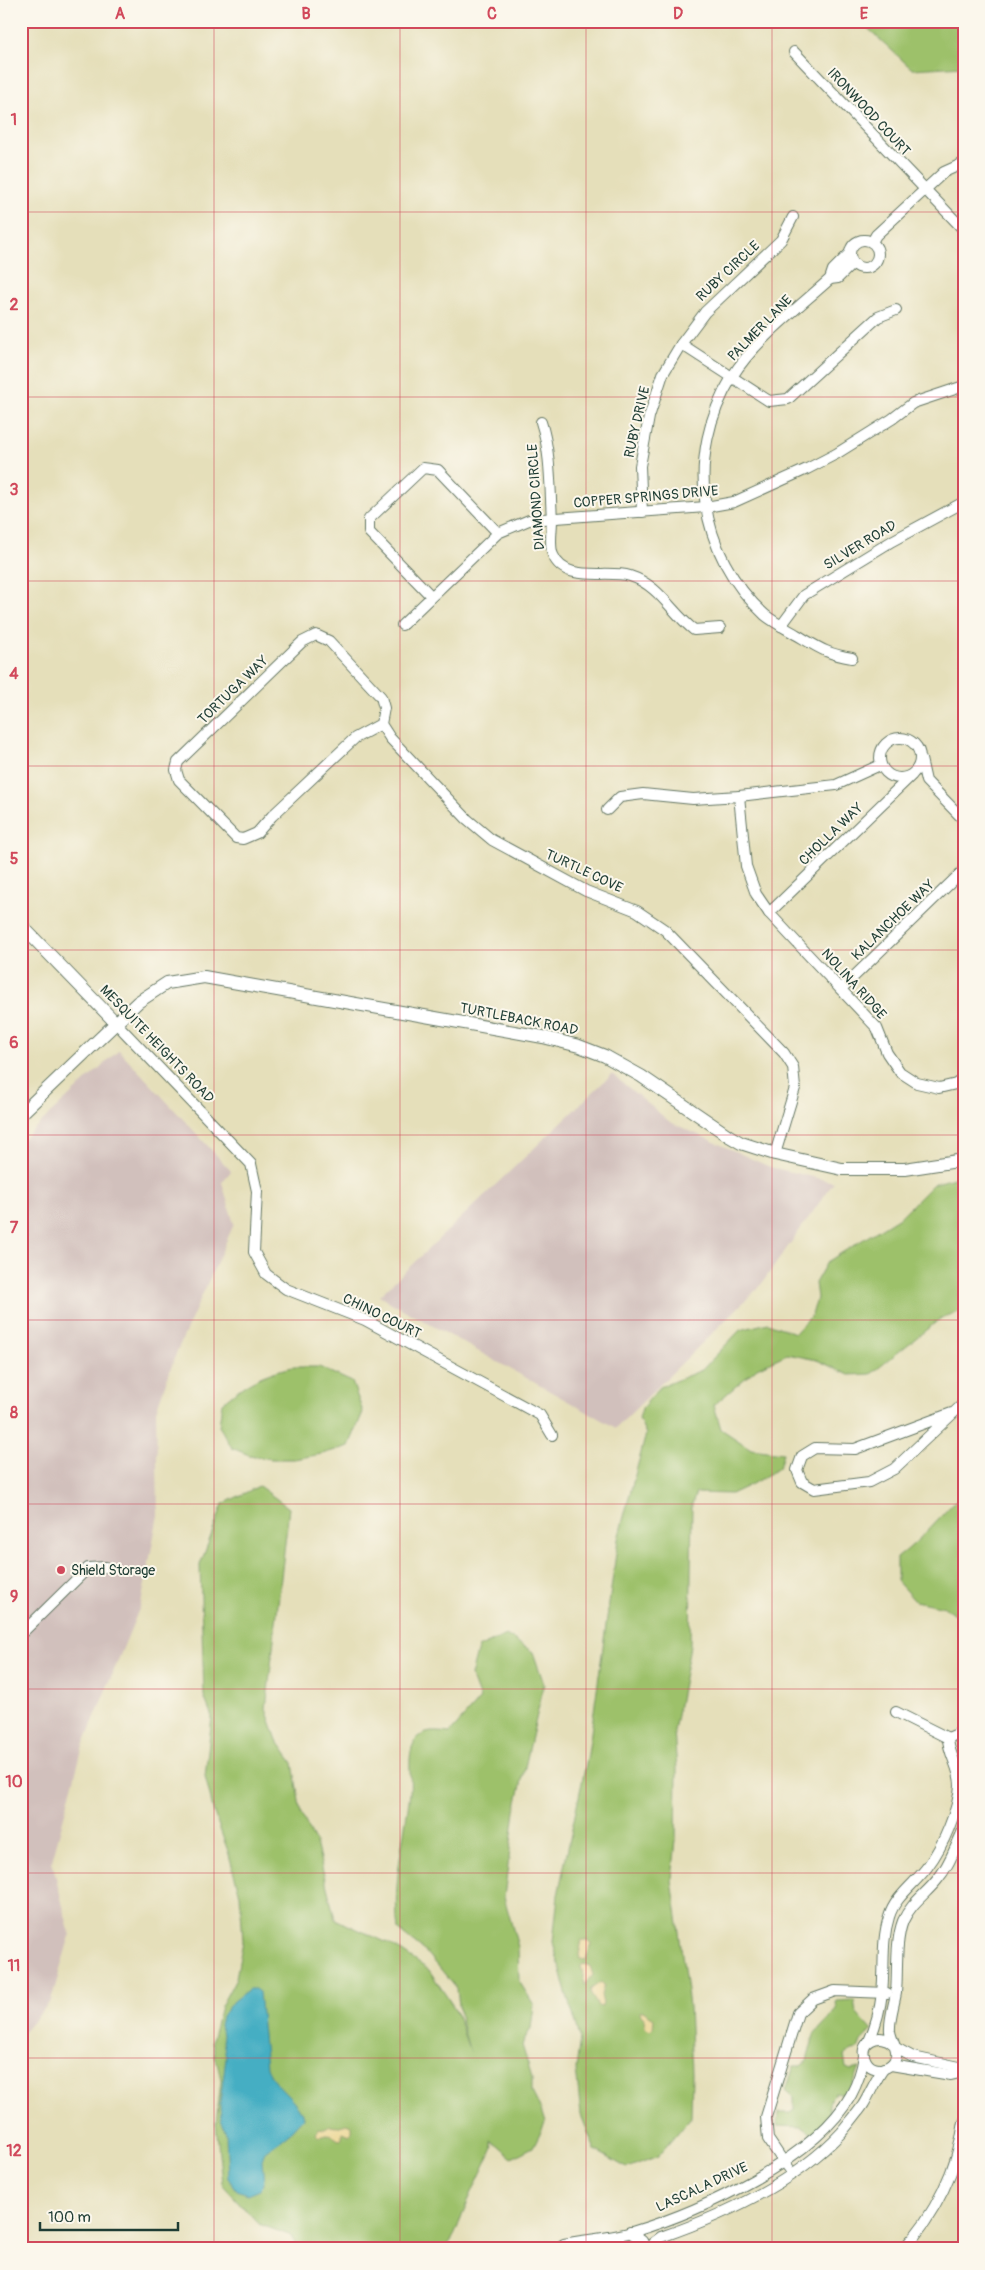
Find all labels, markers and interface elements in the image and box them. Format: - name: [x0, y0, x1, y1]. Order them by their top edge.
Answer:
- text: A: [115, 4, 126, 24]
- text: B: [301, 4, 311, 24]
- text: C: [487, 4, 497, 24]
- text: D: [673, 4, 683, 24]
- text: E: [860, 4, 869, 24]
- street label: IRONWOOD COURT: [824, 64, 914, 160]
- text: 1: [11, 110, 17, 130]
- street label: RUBY CIRCLE: [693, 237, 763, 305]
- street label: PALMER LANE: [724, 291, 796, 365]
- text: 2: [10, 295, 19, 315]
- street label: RUBY DRIVE: [621, 385, 653, 459]
- street label: DIAMOND CIRCLE: [524, 443, 548, 551]
- text: 3: [10, 480, 19, 500]
- street label: COPPER SPRINGS DRIVE: [573, 482, 719, 512]
- street label: SILVER ROAD: [821, 517, 900, 573]
- street label: TORTUGA WAY: [194, 652, 272, 728]
- text: 4: [9, 664, 19, 684]
- street label: CHOLLA WAY: [795, 799, 867, 869]
- street label: TURTLE COVE: [542, 846, 626, 896]
- text: 5: [10, 849, 19, 869]
- street label: KALANCHOE WAY: [848, 876, 938, 964]
- street label: NOLINA RIDGE: [818, 945, 890, 1023]
- street label: MESQUITE HEIGHTS ROAD: [96, 982, 218, 1107]
- street label: TURTLEBACK ROAD: [458, 999, 580, 1039]
- text: 6: [9, 1033, 19, 1053]
- text: 7: [10, 1218, 19, 1238]
- street label: CHINO COURT: [340, 1290, 424, 1342]
- text: 8: [10, 1403, 18, 1423]
- place label: Shield Storage: [71, 1562, 155, 1579]
- marker: Shield Storage: [55, 1564, 67, 1576]
- text: 9: [10, 1587, 18, 1607]
- text: 10: [5, 1772, 23, 1792]
- text: 11: [8, 1956, 20, 1976]
- text: 12: [6, 2141, 22, 2161]
- street label: LASCALA DRIVE: [653, 2158, 751, 2216]
- scale bar: [40, 2200, 178, 2232]
- text: 100 m: [48, 2208, 91, 2227]

